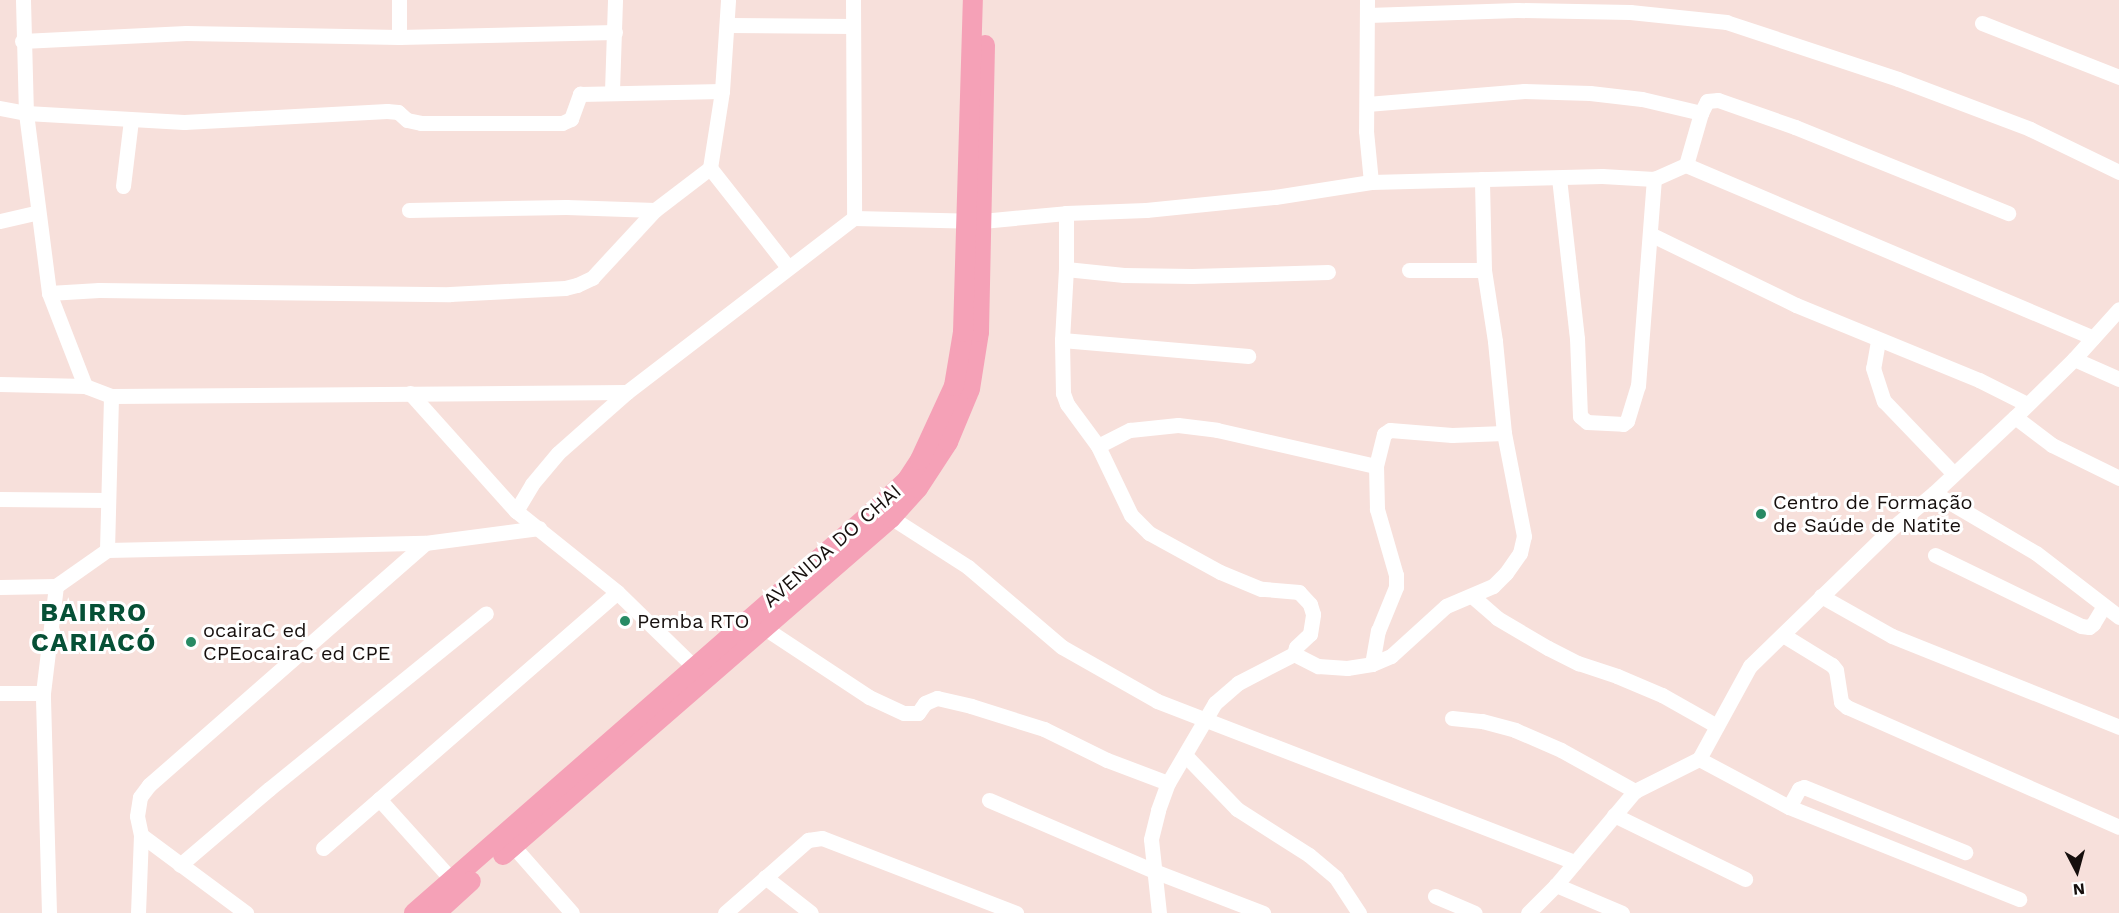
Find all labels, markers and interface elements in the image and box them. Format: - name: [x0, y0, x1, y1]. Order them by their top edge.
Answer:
- street label: AVENIDA DO CHAI: [758, 479, 906, 613]
- place label: Centro de Formação de Saúde de Natite: [1773, 490, 1973, 537]
- marker: Centro de Formação de Saúde de Natite: [1754, 507, 1768, 521]
- district label: BAIRRO CARIACÓ: [31, 597, 157, 658]
- place label: Pemba RTO: [637, 609, 750, 633]
- marker: Pemba RTO: [618, 614, 632, 628]
- place label: ocairaC ed CPEocairaC ed CPE: [203, 618, 390, 665]
- marker: ocairaC ed CPEocairaC ed CPE: [184, 635, 198, 649]
- north arrow: [2047, 841, 2107, 901]
- text: N: [2072, 879, 2086, 899]

